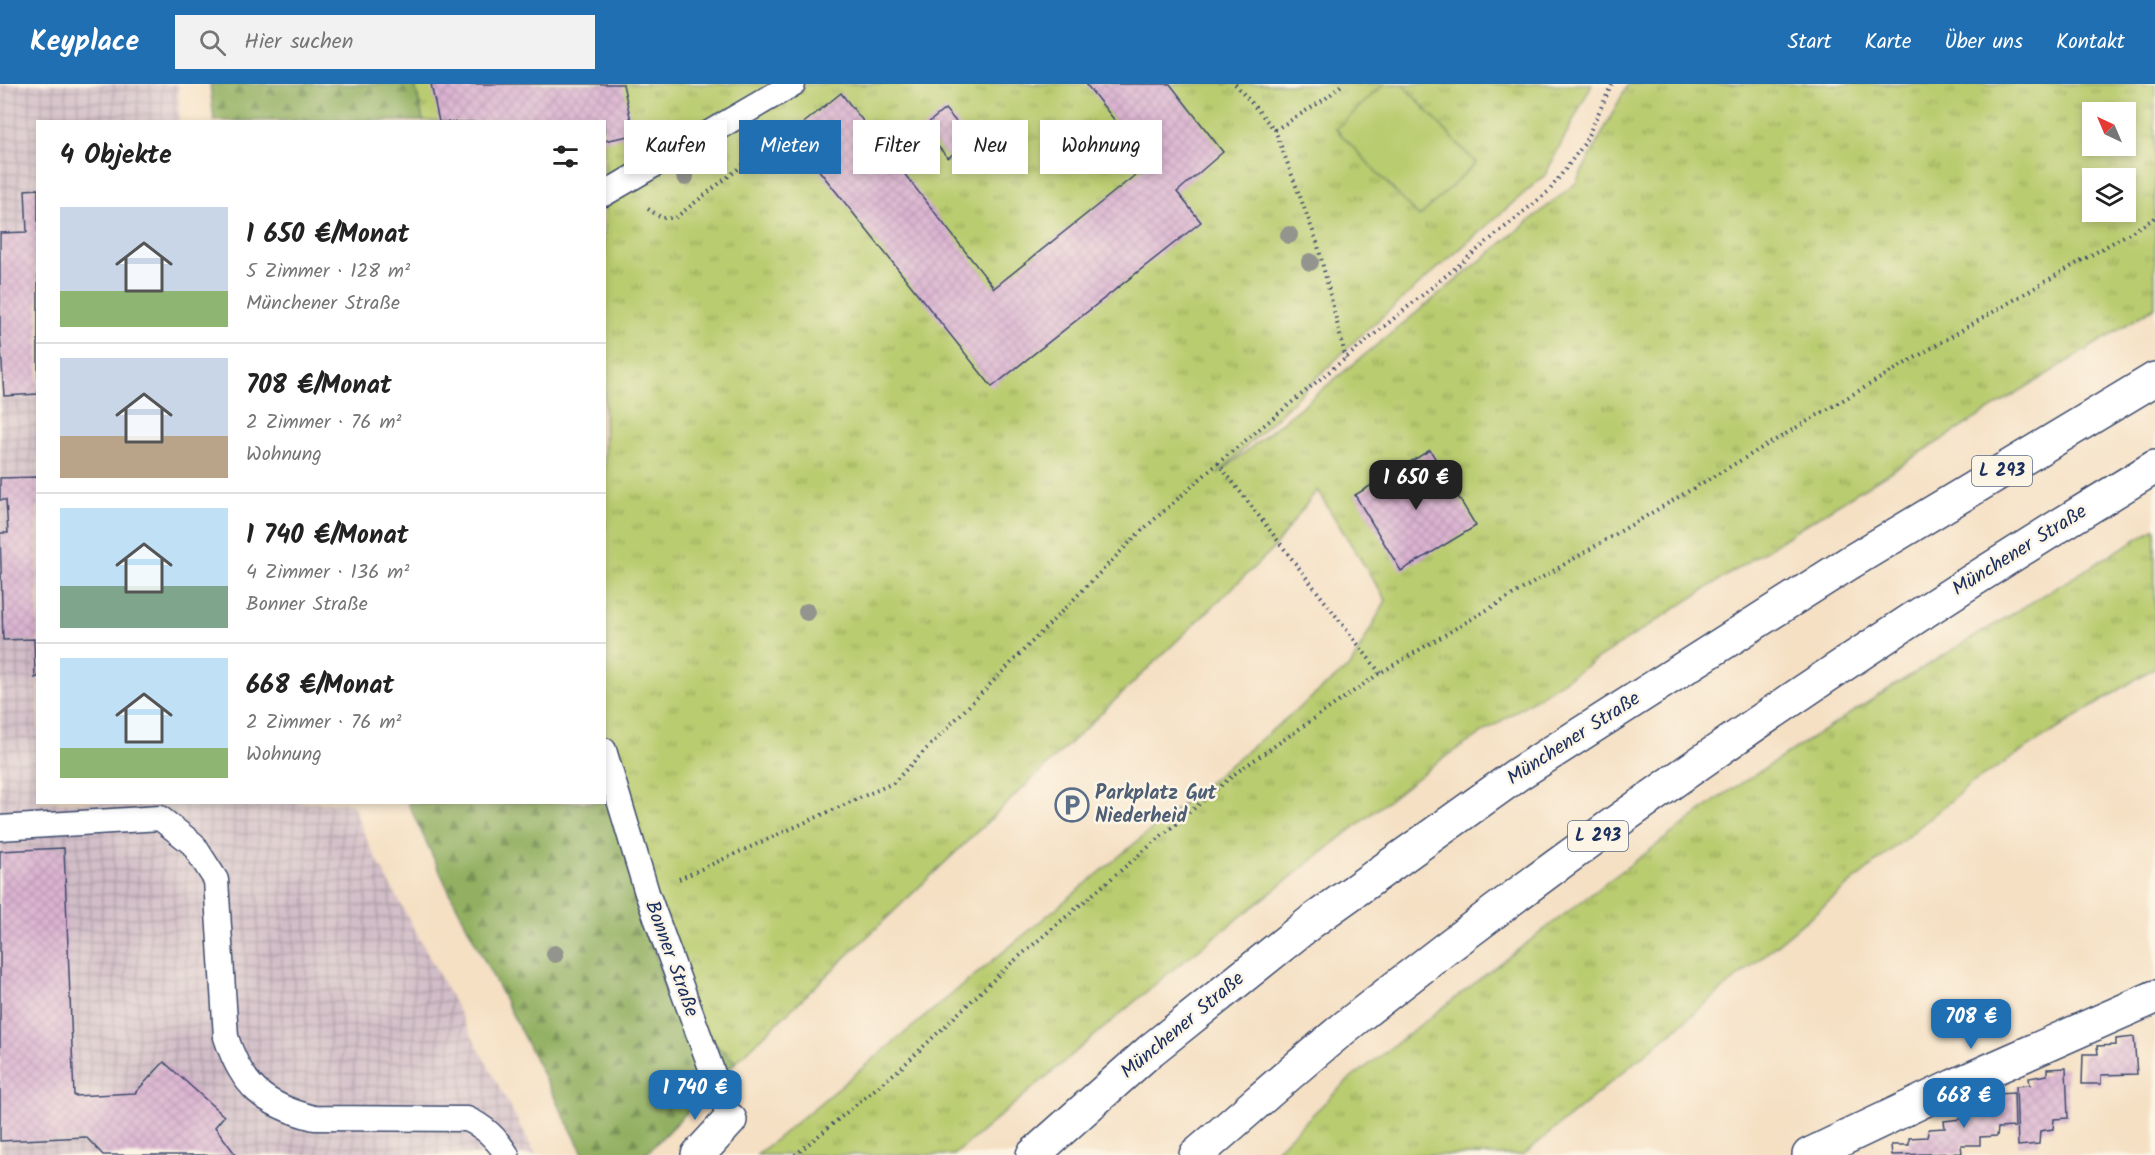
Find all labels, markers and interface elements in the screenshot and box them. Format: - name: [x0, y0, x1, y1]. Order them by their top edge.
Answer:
- search box: [175, 15, 595, 69]
- text: Keyplace: [30, 20, 139, 65]
- text: Hier suchen: [244, 25, 353, 60]
- icon: search: [196, 26, 229, 59]
- text: Start: [1787, 26, 1832, 59]
- text: Karte: [1865, 26, 1911, 59]
- text: Über uns: [1944, 26, 2023, 59]
- text: Kontakt: [2056, 26, 2125, 59]
- north arrow: [2082, 102, 2136, 156]
- map controls: [2082, 102, 2136, 222]
- chip: Kaufen: [624, 120, 727, 174]
- chip: Mieten: [739, 120, 841, 174]
- chip: Filter: [853, 120, 940, 174]
- chip: Neu: [952, 120, 1028, 174]
- chip: Wohnung: [1040, 120, 1162, 174]
- text: 4 Objekte: [60, 135, 172, 177]
- icon: filters: [549, 140, 582, 173]
- button: layers: [2082, 168, 2136, 222]
- text: 1 650 €/Monat: [246, 214, 409, 256]
- icon: home: [108, 231, 180, 303]
- text: 5 Zimmer · 128 m²: [246, 256, 410, 288]
- text: Münchener Straße: [246, 288, 400, 320]
- text: 708 €/Monat: [246, 365, 392, 407]
- icon: home: [108, 382, 180, 454]
- text: 2 Zimmer · 76 m²: [246, 407, 401, 439]
- text: Wohnung: [246, 439, 322, 471]
- road number: L 293: [1972, 456, 2032, 486]
- pin: 1 650 €: [1361, 460, 1471, 511]
- text: 1 650 €: [1383, 463, 1449, 495]
- street label: Münchener Straße: [1946, 497, 2094, 605]
- text: 1 740 €/Monat: [246, 515, 408, 557]
- icon: home: [108, 532, 180, 604]
- text: 4 Zimmer · 136 m²: [246, 557, 409, 589]
- text: Bonner Straße: [246, 589, 368, 621]
- text: 668 €/Monat: [246, 665, 394, 707]
- icon: home: [108, 682, 180, 754]
- street label: Münchener Straße: [1501, 684, 1647, 794]
- text: 2 Zimmer · 76 m²: [246, 707, 401, 739]
- text: Wohnung: [246, 739, 322, 771]
- place label: Parkplatz Gut Niederheid: [1095, 778, 1218, 833]
- parking icon: Parkplatz Gut Niederheid: [1054, 787, 1090, 823]
- road number: L 293: [1568, 821, 1628, 851]
- street label: Bonner Straße: [635, 896, 707, 1022]
- street label: Münchener Straße: [1114, 964, 1252, 1088]
- pin: 708 €: [1929, 999, 2013, 1050]
- text: 708 €: [1945, 1002, 1997, 1034]
- pin: 1 740 €: [640, 1070, 750, 1121]
- text: 1 740 €: [663, 1073, 727, 1105]
- pin: 668 €: [1922, 1078, 2006, 1129]
- text: 668 €: [1937, 1081, 1991, 1113]

